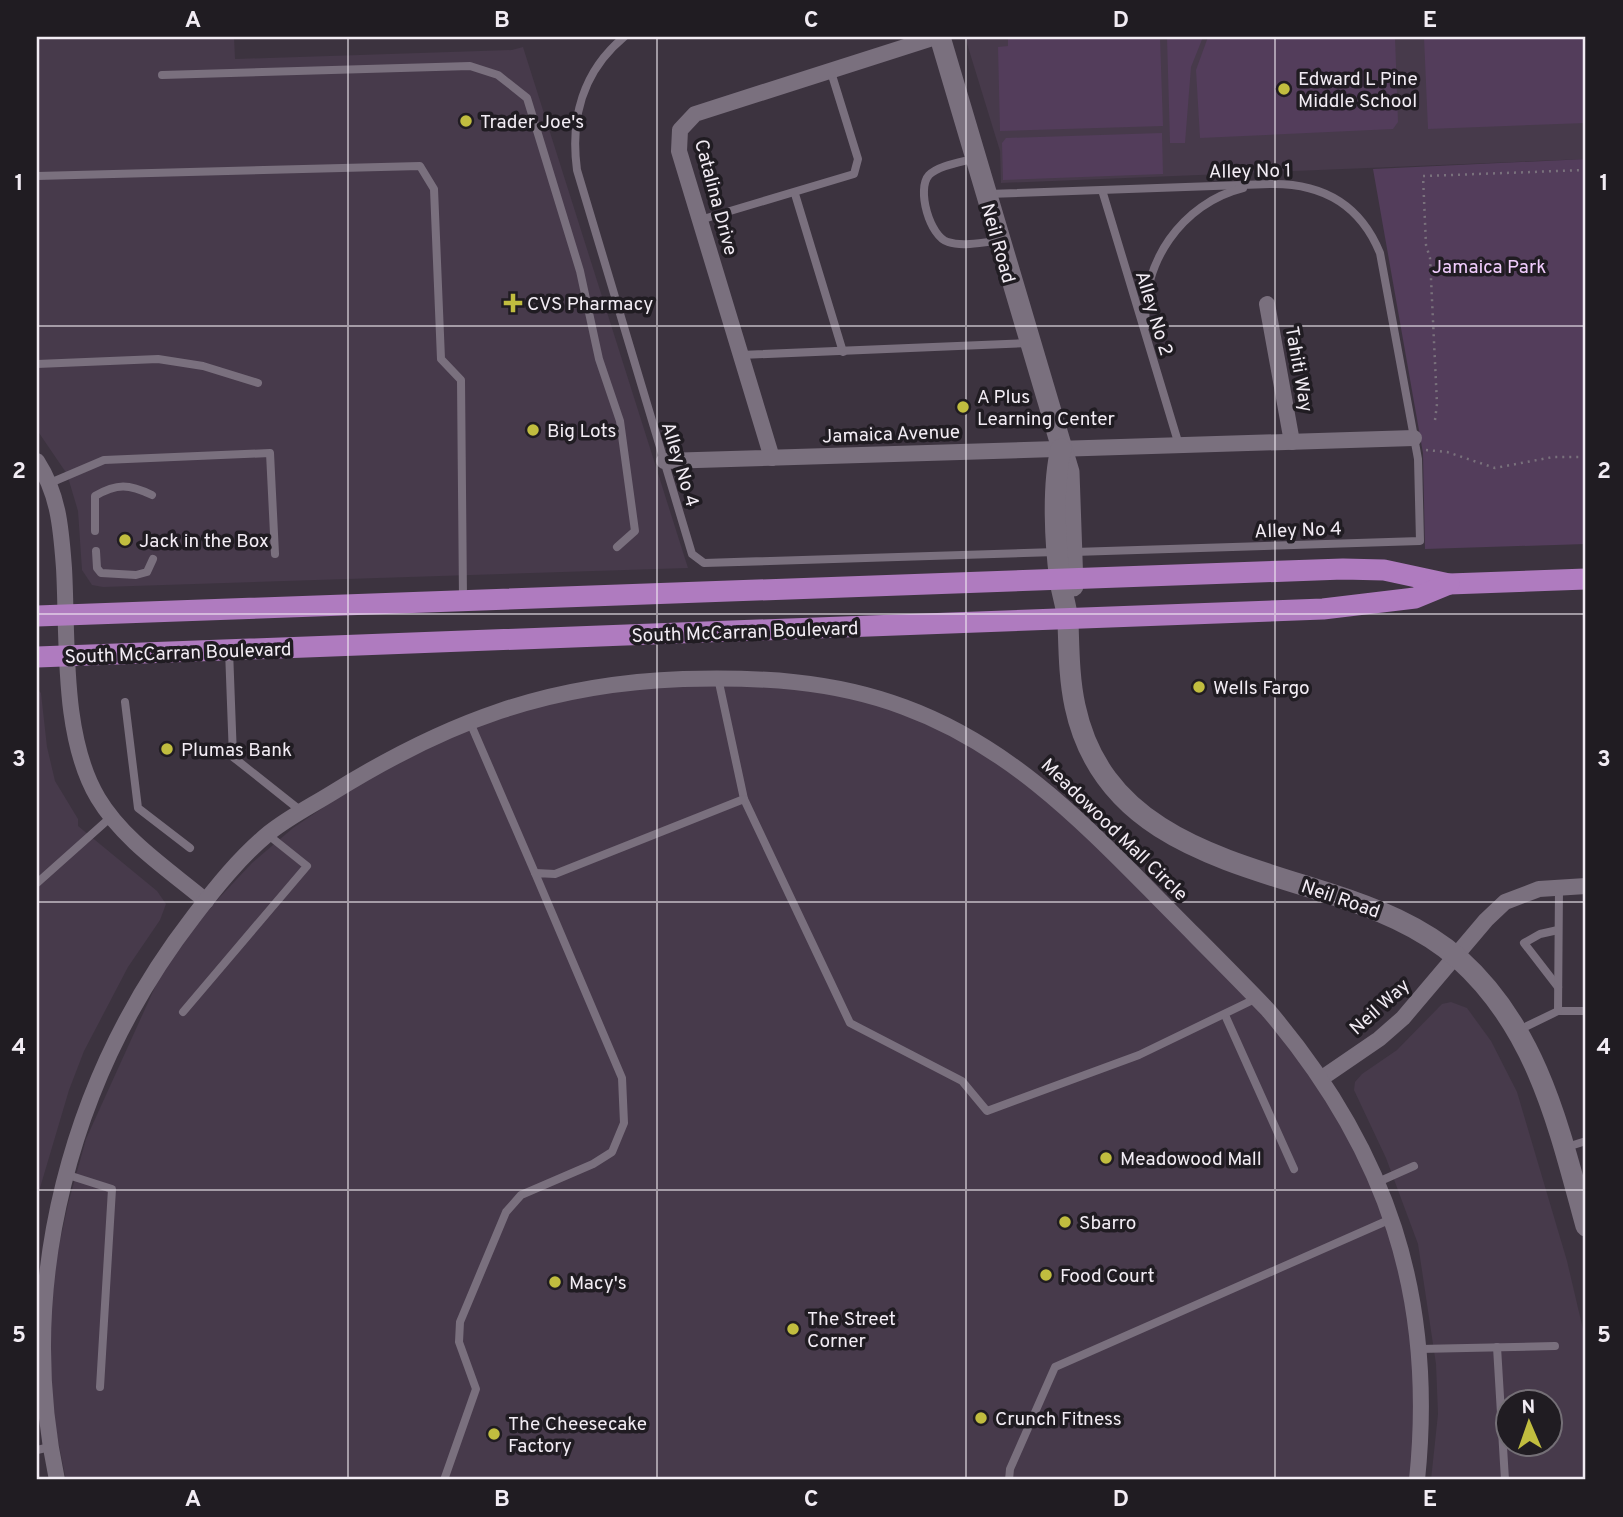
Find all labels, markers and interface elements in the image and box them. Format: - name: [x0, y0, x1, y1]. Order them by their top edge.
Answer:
- text: A: [185, 7, 201, 36]
- text: B: [494, 7, 510, 36]
- text: C: [804, 7, 818, 36]
- text: D: [1113, 7, 1129, 36]
- text: E: [1423, 7, 1437, 36]
- place label: Edward L Pine Middle School: [1298, 68, 1418, 114]
- marker: Edward L Pine Middle School: [1276, 81, 1292, 97]
- place label: Trader Joe's: [480, 111, 584, 135]
- marker: Trader Joe's: [458, 113, 474, 129]
- street label: Catalina Drive: [688, 137, 742, 258]
- street label: Alley No 1: [1208, 159, 1292, 185]
- text: 1: [14, 170, 24, 199]
- text: 1: [1599, 170, 1609, 199]
- street label: Neil Road: [974, 201, 1020, 286]
- park label: Jamaica Park: [1432, 256, 1546, 280]
- street label: Alley No 2: [1129, 268, 1177, 359]
- place label: CVS Pharmacy: [527, 293, 653, 317]
- marker: CVS Pharmacy: [505, 295, 521, 311]
- street label: Tahiti Way: [1279, 325, 1317, 414]
- place label: A Plus Learning Center: [977, 386, 1116, 432]
- marker: A Plus Learning Center: [955, 399, 971, 415]
- street label: Alley No 4: [655, 419, 703, 510]
- place label: Big Lots: [547, 420, 616, 444]
- street label: Jamaica Avenue: [822, 421, 961, 449]
- marker: Big Lots: [525, 422, 541, 438]
- text: 2: [12, 458, 26, 487]
- text: 2: [1597, 458, 1611, 487]
- street label: Alley No 4: [1254, 517, 1342, 545]
- place label: Jack in the Box: [139, 530, 269, 554]
- marker: Jack in the Box: [117, 532, 133, 548]
- street label: South McCarran Boulevard: [631, 617, 859, 649]
- street label: South McCarran Boulevard: [64, 638, 292, 670]
- place label: Wells Fargo: [1213, 677, 1310, 701]
- marker: Wells Fargo: [1191, 679, 1207, 695]
- place label: Plumas Bank: [181, 739, 292, 763]
- marker: Plumas Bank: [159, 741, 175, 757]
- text: 3: [12, 746, 26, 775]
- text: 3: [1597, 746, 1611, 775]
- street label: Meadowood Mall Circle: [1035, 754, 1192, 907]
- street label: Neil Road: [1298, 875, 1383, 925]
- street label: Neil Way: [1345, 974, 1416, 1041]
- text: 4: [12, 1034, 26, 1063]
- text: 4: [1597, 1034, 1611, 1063]
- place label: Meadowood Mall: [1120, 1148, 1262, 1172]
- marker: Meadowood Mall: [1098, 1150, 1114, 1166]
- place label: Sbarro: [1079, 1212, 1136, 1236]
- marker: Sbarro: [1057, 1214, 1073, 1230]
- place label: Food Court: [1060, 1265, 1155, 1289]
- marker: Food Court: [1038, 1267, 1054, 1283]
- place label: Macy's: [569, 1272, 627, 1296]
- marker: Macy's: [547, 1274, 563, 1290]
- place label: The Street Corner: [807, 1308, 896, 1354]
- marker: The Street Corner: [785, 1321, 801, 1337]
- text: 5: [12, 1322, 26, 1351]
- text: 5: [1597, 1322, 1611, 1351]
- north arrow: [1494, 1388, 1564, 1458]
- text: N: [1521, 1396, 1536, 1420]
- place label: Crunch Fitness: [995, 1408, 1122, 1432]
- marker: Crunch Fitness: [973, 1410, 989, 1426]
- place label: The Cheesecake Factory: [508, 1413, 647, 1459]
- marker: The Cheesecake Factory: [486, 1426, 502, 1442]
- text: A: [185, 1486, 201, 1515]
- text: B: [494, 1486, 510, 1515]
- text: C: [804, 1486, 818, 1515]
- text: D: [1113, 1486, 1129, 1515]
- text: E: [1423, 1486, 1437, 1515]

